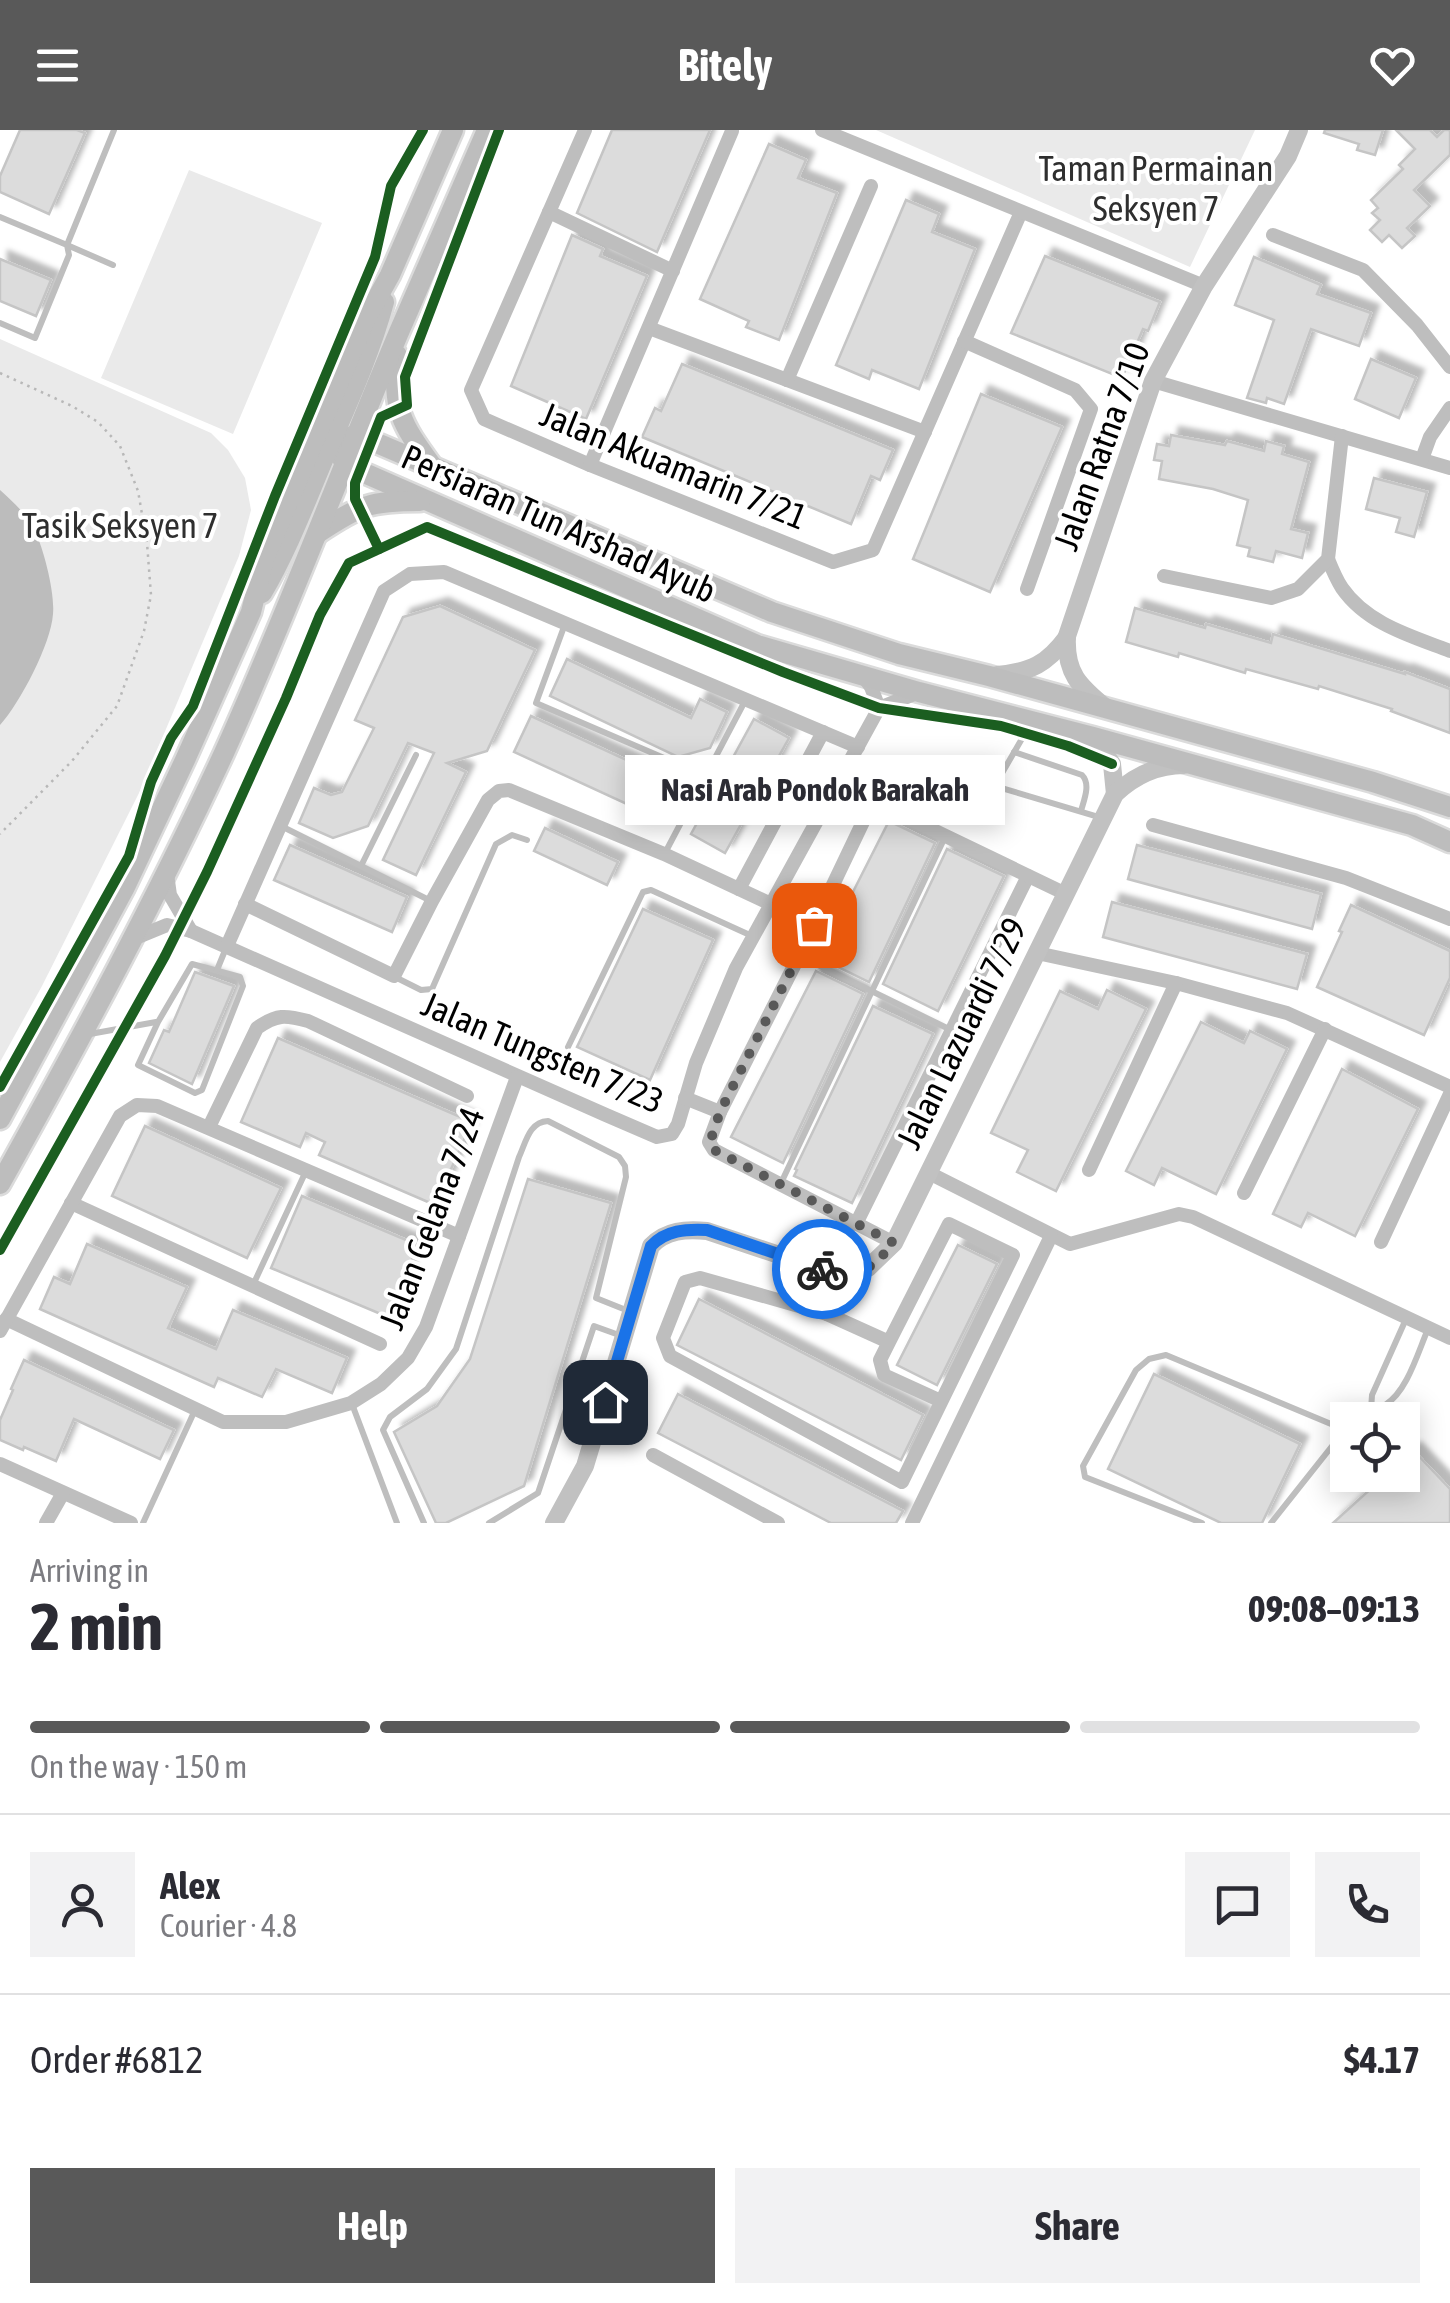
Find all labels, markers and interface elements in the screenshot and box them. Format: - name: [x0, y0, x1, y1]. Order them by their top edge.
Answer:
- icon: menu: [30, 38, 85, 93]
- icon: heart: [1365, 38, 1420, 93]
- text: Bitely: [678, 39, 772, 91]
- park label: Taman Permainan Seksyen 7: [1038, 148, 1274, 228]
- street label: Jalan Ratna 7/10: [1045, 337, 1157, 555]
- street label: Jalan Akuamarin 7/21: [535, 393, 813, 537]
- street label: Persiaran Tun Arshad Ayub: [396, 436, 722, 610]
- park label: Tasik Seksyen 7: [22, 505, 218, 545]
- callout: Nasi Arab Pondok Barakah: [624, 755, 1004, 825]
- text: Nasi Arab Pondok Barakah: [661, 771, 969, 808]
- pin: [772, 883, 857, 968]
- icon: bag: [787, 898, 842, 953]
- street label: Jalan Lazuardi 7/29: [888, 911, 1034, 1155]
- street label: Jalan Tungsten 7/23: [416, 983, 670, 1121]
- street label: Jalan Gelana 7/24: [370, 1102, 492, 1334]
- courier: [772, 1219, 872, 1319]
- icon: bike: [795, 1242, 850, 1297]
- pin: [563, 1360, 648, 1445]
- icon: home: [578, 1375, 633, 1430]
- map controls: [1330, 1402, 1420, 1492]
- button: locate: [1330, 1402, 1420, 1492]
- text: Arriving in: [30, 1552, 149, 1589]
- text: 09:08–09:13: [1248, 1587, 1420, 1630]
- text: 2 min: [30, 1589, 163, 1664]
- text: On the way · 150 m: [30, 1748, 247, 1785]
- button: person: [30, 1852, 135, 1957]
- button: chat: [1185, 1852, 1290, 1957]
- button: phone: [1315, 1852, 1420, 1957]
- text: Alex: [160, 1864, 221, 1907]
- text: Courier · 4.8: [160, 1907, 297, 1944]
- text: Order #6812: [30, 2038, 203, 2081]
- text: $4.17: [1344, 2038, 1420, 2081]
- button: Help: [30, 2168, 715, 2283]
- button: Share: [735, 2168, 1420, 2283]

